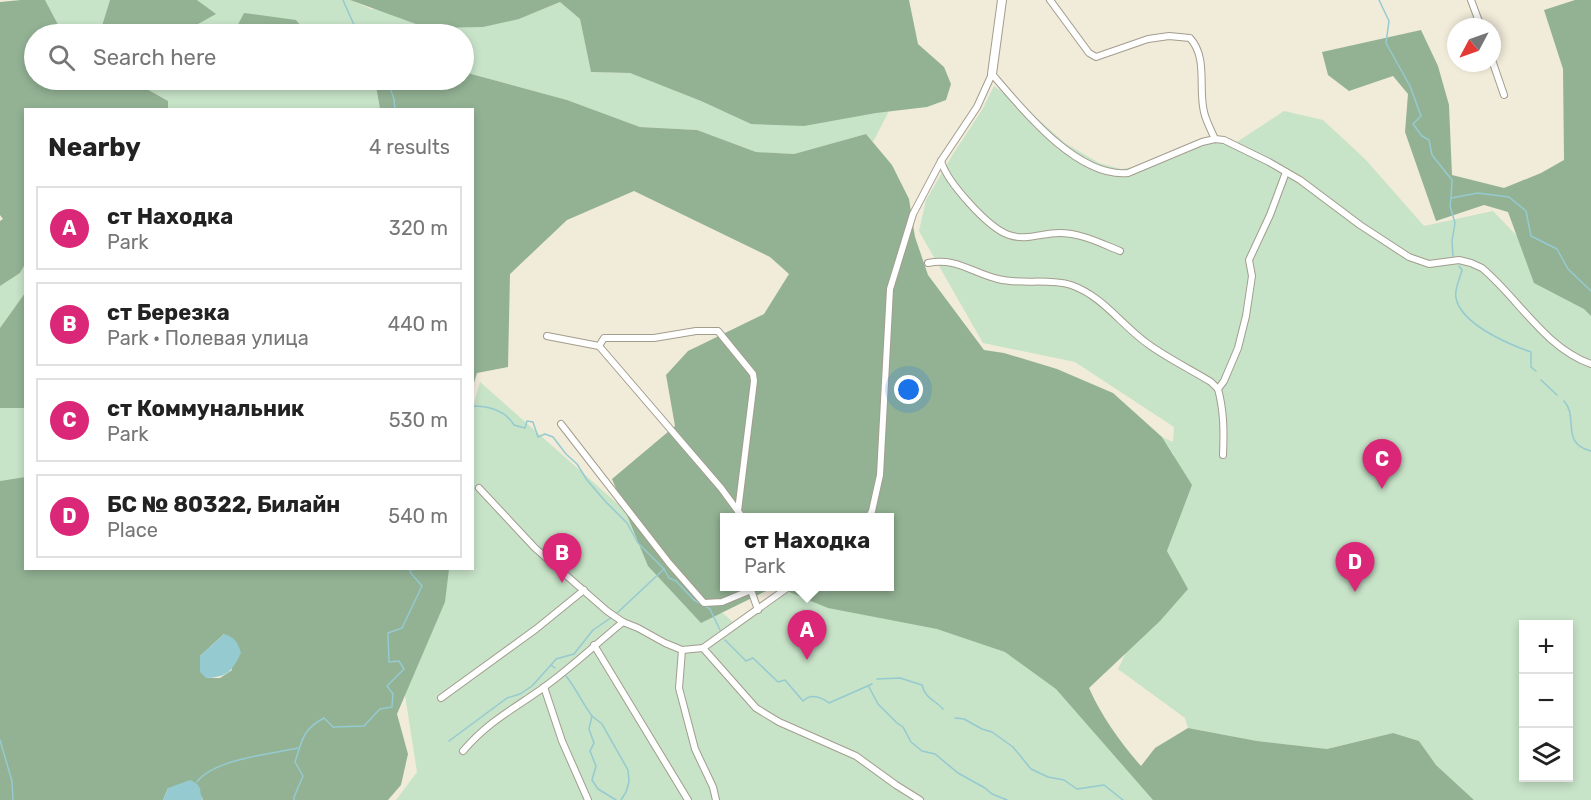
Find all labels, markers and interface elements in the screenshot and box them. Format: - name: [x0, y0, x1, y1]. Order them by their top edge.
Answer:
- north arrow: [1447, 18, 1501, 72]
- search box: [24, 24, 474, 90]
- icon: search: [45, 41, 78, 74]
- text: Search here: [93, 44, 216, 71]
- text: Nearby: [48, 132, 141, 163]
- text: 4 results: [369, 135, 450, 159]
- text: ст Находка: [107, 203, 233, 230]
- text: A: [62, 216, 77, 240]
- text: 320 m: [389, 216, 448, 240]
- text: Park: [107, 230, 149, 254]
- text: ст Березка: [107, 299, 230, 326]
- text: B: [62, 312, 77, 336]
- text: 440 m: [388, 312, 448, 336]
- text: Park · Полевая улица: [107, 326, 309, 350]
- your location: [894, 375, 923, 404]
- text: ст Коммунальник: [107, 395, 304, 422]
- text: C: [62, 408, 77, 432]
- text: 530 m: [389, 408, 448, 432]
- text: Park: [107, 422, 149, 446]
- pin: C: [1362, 440, 1402, 489]
- text: БС № 80322, Билайн: [107, 491, 340, 518]
- text: D: [62, 504, 77, 528]
- text: 540 m: [388, 504, 448, 528]
- popup: [720, 513, 894, 591]
- text: Place: [107, 518, 158, 542]
- text: ст Находка: [744, 527, 870, 554]
- pin: B: [542, 534, 582, 583]
- pin: D: [1336, 542, 1374, 592]
- text: Park: [744, 554, 786, 578]
- pin: A: [788, 610, 826, 660]
- map controls: [1519, 620, 1573, 782]
- button: +: [1519, 620, 1573, 674]
- button: −: [1519, 674, 1573, 728]
- button: layers: [1519, 728, 1573, 782]

